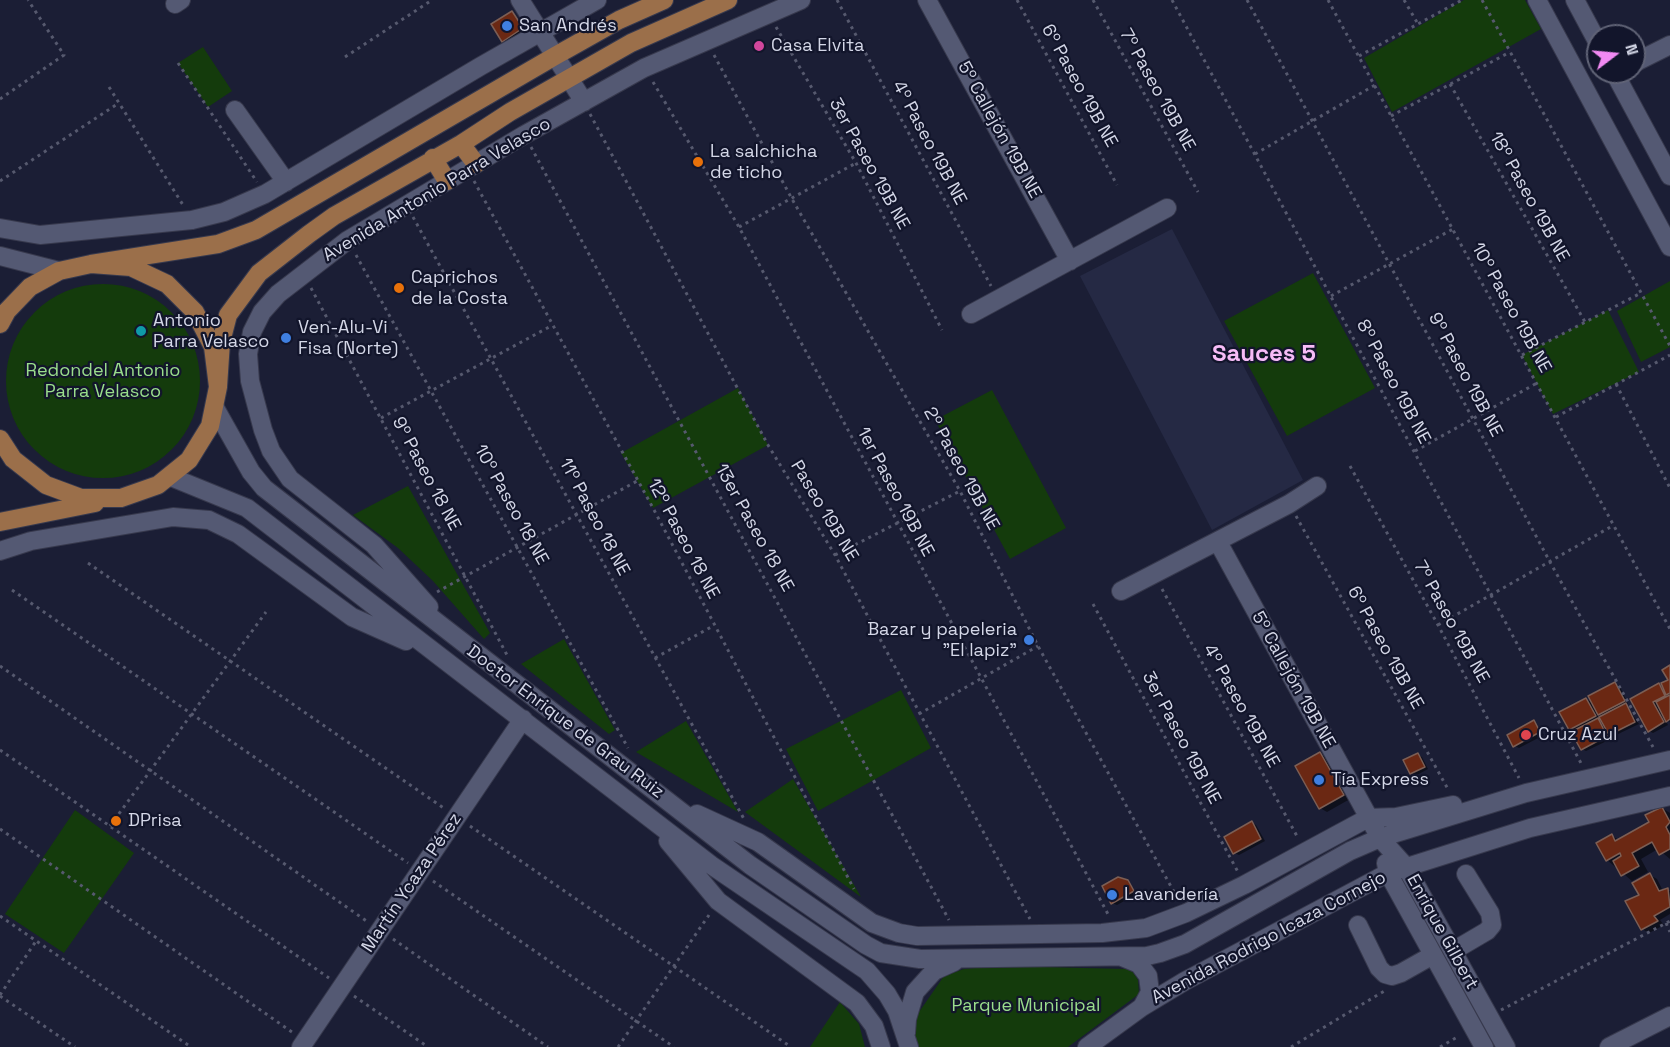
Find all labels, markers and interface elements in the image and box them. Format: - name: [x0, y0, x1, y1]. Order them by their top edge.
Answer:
- place label: San Andrés: [519, 15, 617, 37]
- marker: San Andrés: [500, 19, 514, 33]
- street label: 6º Paseo 19B NE: [1036, 21, 1122, 151]
- north arrow: [1586, 24, 1646, 84]
- street label: 7º Paseo 19B NE: [1114, 25, 1200, 155]
- place label: Casa Elvita: [771, 35, 864, 57]
- marker: Casa Elvita: [752, 39, 766, 53]
- text: N: [1620, 41, 1643, 57]
- street label: 5º Callejón 19B NE: [952, 58, 1046, 202]
- street label: 4º Paseo 19B NE: [887, 77, 971, 209]
- street label: 3er Paseo 19B NE: [824, 95, 914, 233]
- street label: Avenida Antonio Parra Velasco: [319, 113, 555, 267]
- street label: 18º Paseo 19B NE: [1484, 128, 1574, 266]
- place label: La salchicha de ticho: [710, 141, 817, 184]
- marker: La salchicha de ticho: [691, 155, 705, 169]
- street label: 10º Paseo 19B NE: [1466, 239, 1556, 377]
- place label: Caprichos de la Costa: [411, 267, 508, 310]
- marker: Caprichos de la Costa: [392, 281, 406, 295]
- street label: 9º Paseo 19B NE: [1423, 309, 1507, 441]
- place label: Antonio Parra Velasco: [153, 310, 269, 352]
- street label: 8º Paseo 19B NE: [1351, 316, 1435, 448]
- place label: Ven-Alu-Vi Fisa (Norte): [298, 317, 398, 360]
- marker: Antonio Parra Velasco: [134, 324, 148, 338]
- marker: Ven-Alu-Vi Fisa (Norte): [279, 331, 293, 345]
- district label: Sauces 5: [1212, 340, 1316, 368]
- park label: Redondel Antonio Parra Velasco: [26, 360, 180, 403]
- street label: 2º Paseo 19B NE: [918, 404, 1004, 534]
- street label: 9º Paseo 18 NE: [387, 413, 465, 535]
- street label: 1er Paseo 19B NE: [852, 424, 938, 560]
- street label: 10º Paseo 18 NE: [469, 441, 553, 569]
- street label: 11º Paseo 18 NE: [554, 455, 634, 579]
- street label: Paseo 19B NE: [785, 457, 863, 565]
- street label: 13er Paseo 18 NE: [710, 460, 798, 596]
- street label: 12º Paseo 18 NE: [642, 475, 724, 603]
- street label: 7º Paseo 19B NE: [1408, 557, 1494, 687]
- street label: 6º Paseo 19B NE: [1342, 583, 1428, 713]
- street label: 5º Callejón 19B NE: [1246, 608, 1340, 752]
- place label: Bazar y papeleria "El lapiz": [867, 619, 1017, 662]
- marker: Bazar y papeleria "El lapiz": [1022, 633, 1036, 647]
- street label: Doctor Enrique de Grau Ruiz: [462, 641, 668, 803]
- street label: 4º Paseo 19B NE: [1198, 641, 1284, 771]
- street label: 3er Paseo 19B NE: [1137, 668, 1225, 808]
- place label: Cruz Azul: [1538, 724, 1618, 746]
- marker: Cruz Azul: [1519, 728, 1533, 742]
- place label: Tía Express: [1331, 769, 1429, 791]
- marker: Tía Express: [1312, 773, 1326, 787]
- street label: Martín Ycaza Pérez: [357, 809, 467, 957]
- place label: DPrisa: [128, 810, 182, 832]
- marker: DPrisa: [109, 814, 123, 828]
- street label: Avenida Rodrigo Icaza Cornejo: [1148, 867, 1390, 1009]
- street label: Enrique Gilbert: [1401, 871, 1483, 993]
- place label: Lavandería: [1124, 884, 1218, 906]
- marker: Lavandería: [1105, 888, 1119, 902]
- park label: Parque Municipal: [952, 995, 1100, 1017]

